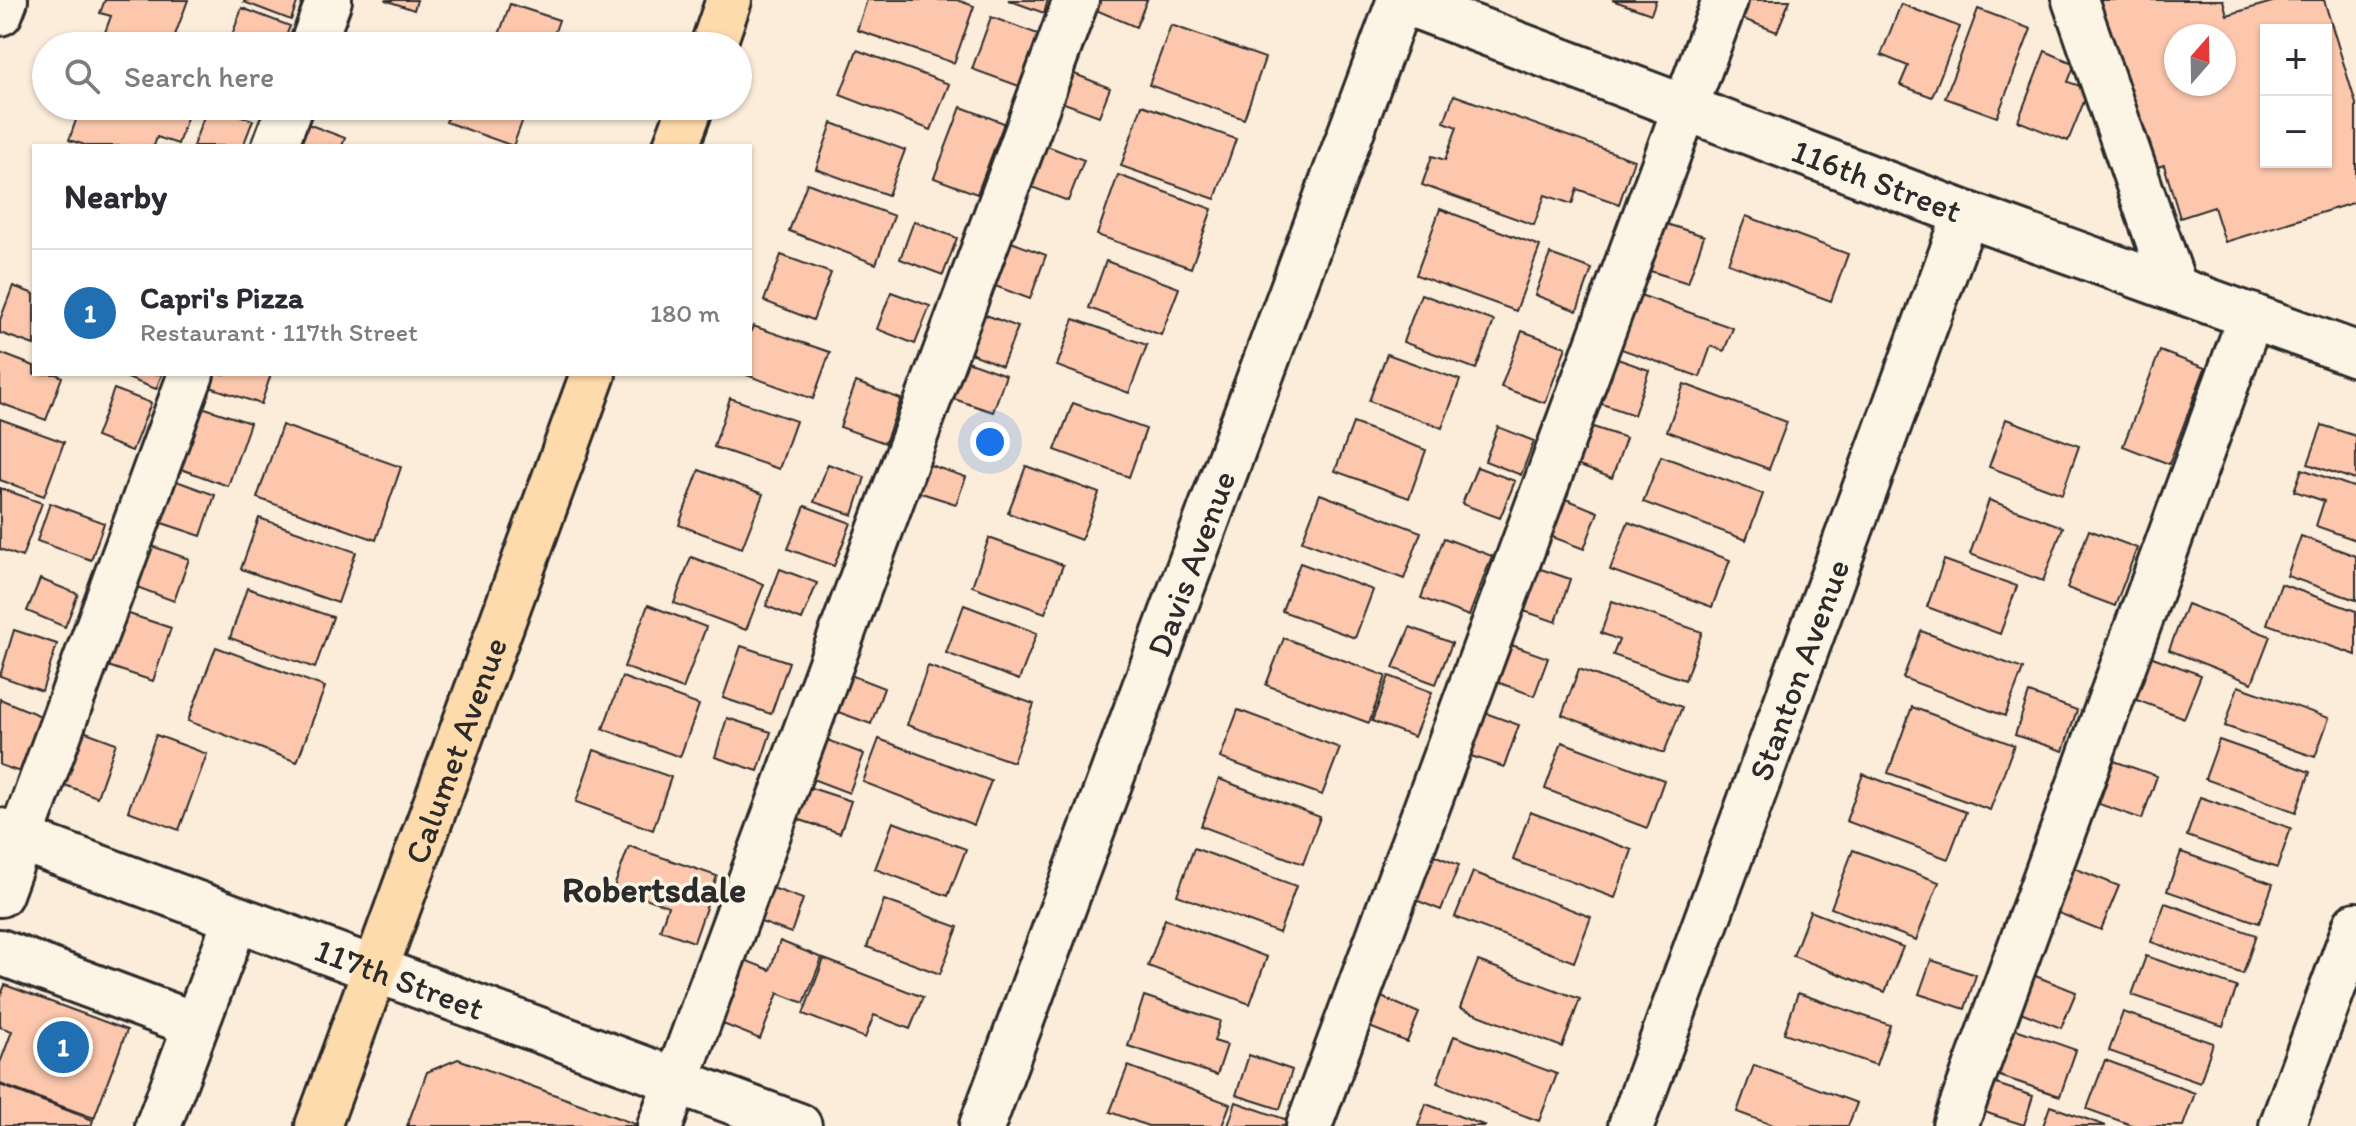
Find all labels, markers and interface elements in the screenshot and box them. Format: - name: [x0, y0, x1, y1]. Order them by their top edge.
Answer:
- north arrow: [2164, 24, 2236, 96]
- map controls: [2260, 24, 2332, 168]
- button: +: [2260, 24, 2332, 96]
- search box: [32, 32, 752, 120]
- icon: search: [60, 54, 104, 98]
- text: Search here: [124, 58, 274, 95]
- button: −: [2260, 96, 2332, 168]
- street label: 116th Street: [1787, 130, 1968, 231]
- text: Nearby: [64, 176, 167, 217]
- text: Capri's Pizza: [140, 279, 304, 316]
- text: 1: [84, 297, 96, 329]
- text: 180 m: [650, 297, 720, 329]
- text: Restaurant · 117th Street: [140, 316, 418, 348]
- your location: [970, 422, 1010, 462]
- street label: Davis Avenue: [1138, 465, 1244, 662]
- street label: Stanton Avenue: [1739, 553, 1858, 786]
- street label: Calumet Avenue: [395, 631, 516, 869]
- district label: Robertsdale: [562, 868, 746, 911]
- street label: 117th Street: [310, 929, 490, 1028]
- pin: 1: [37, 1017, 89, 1077]

